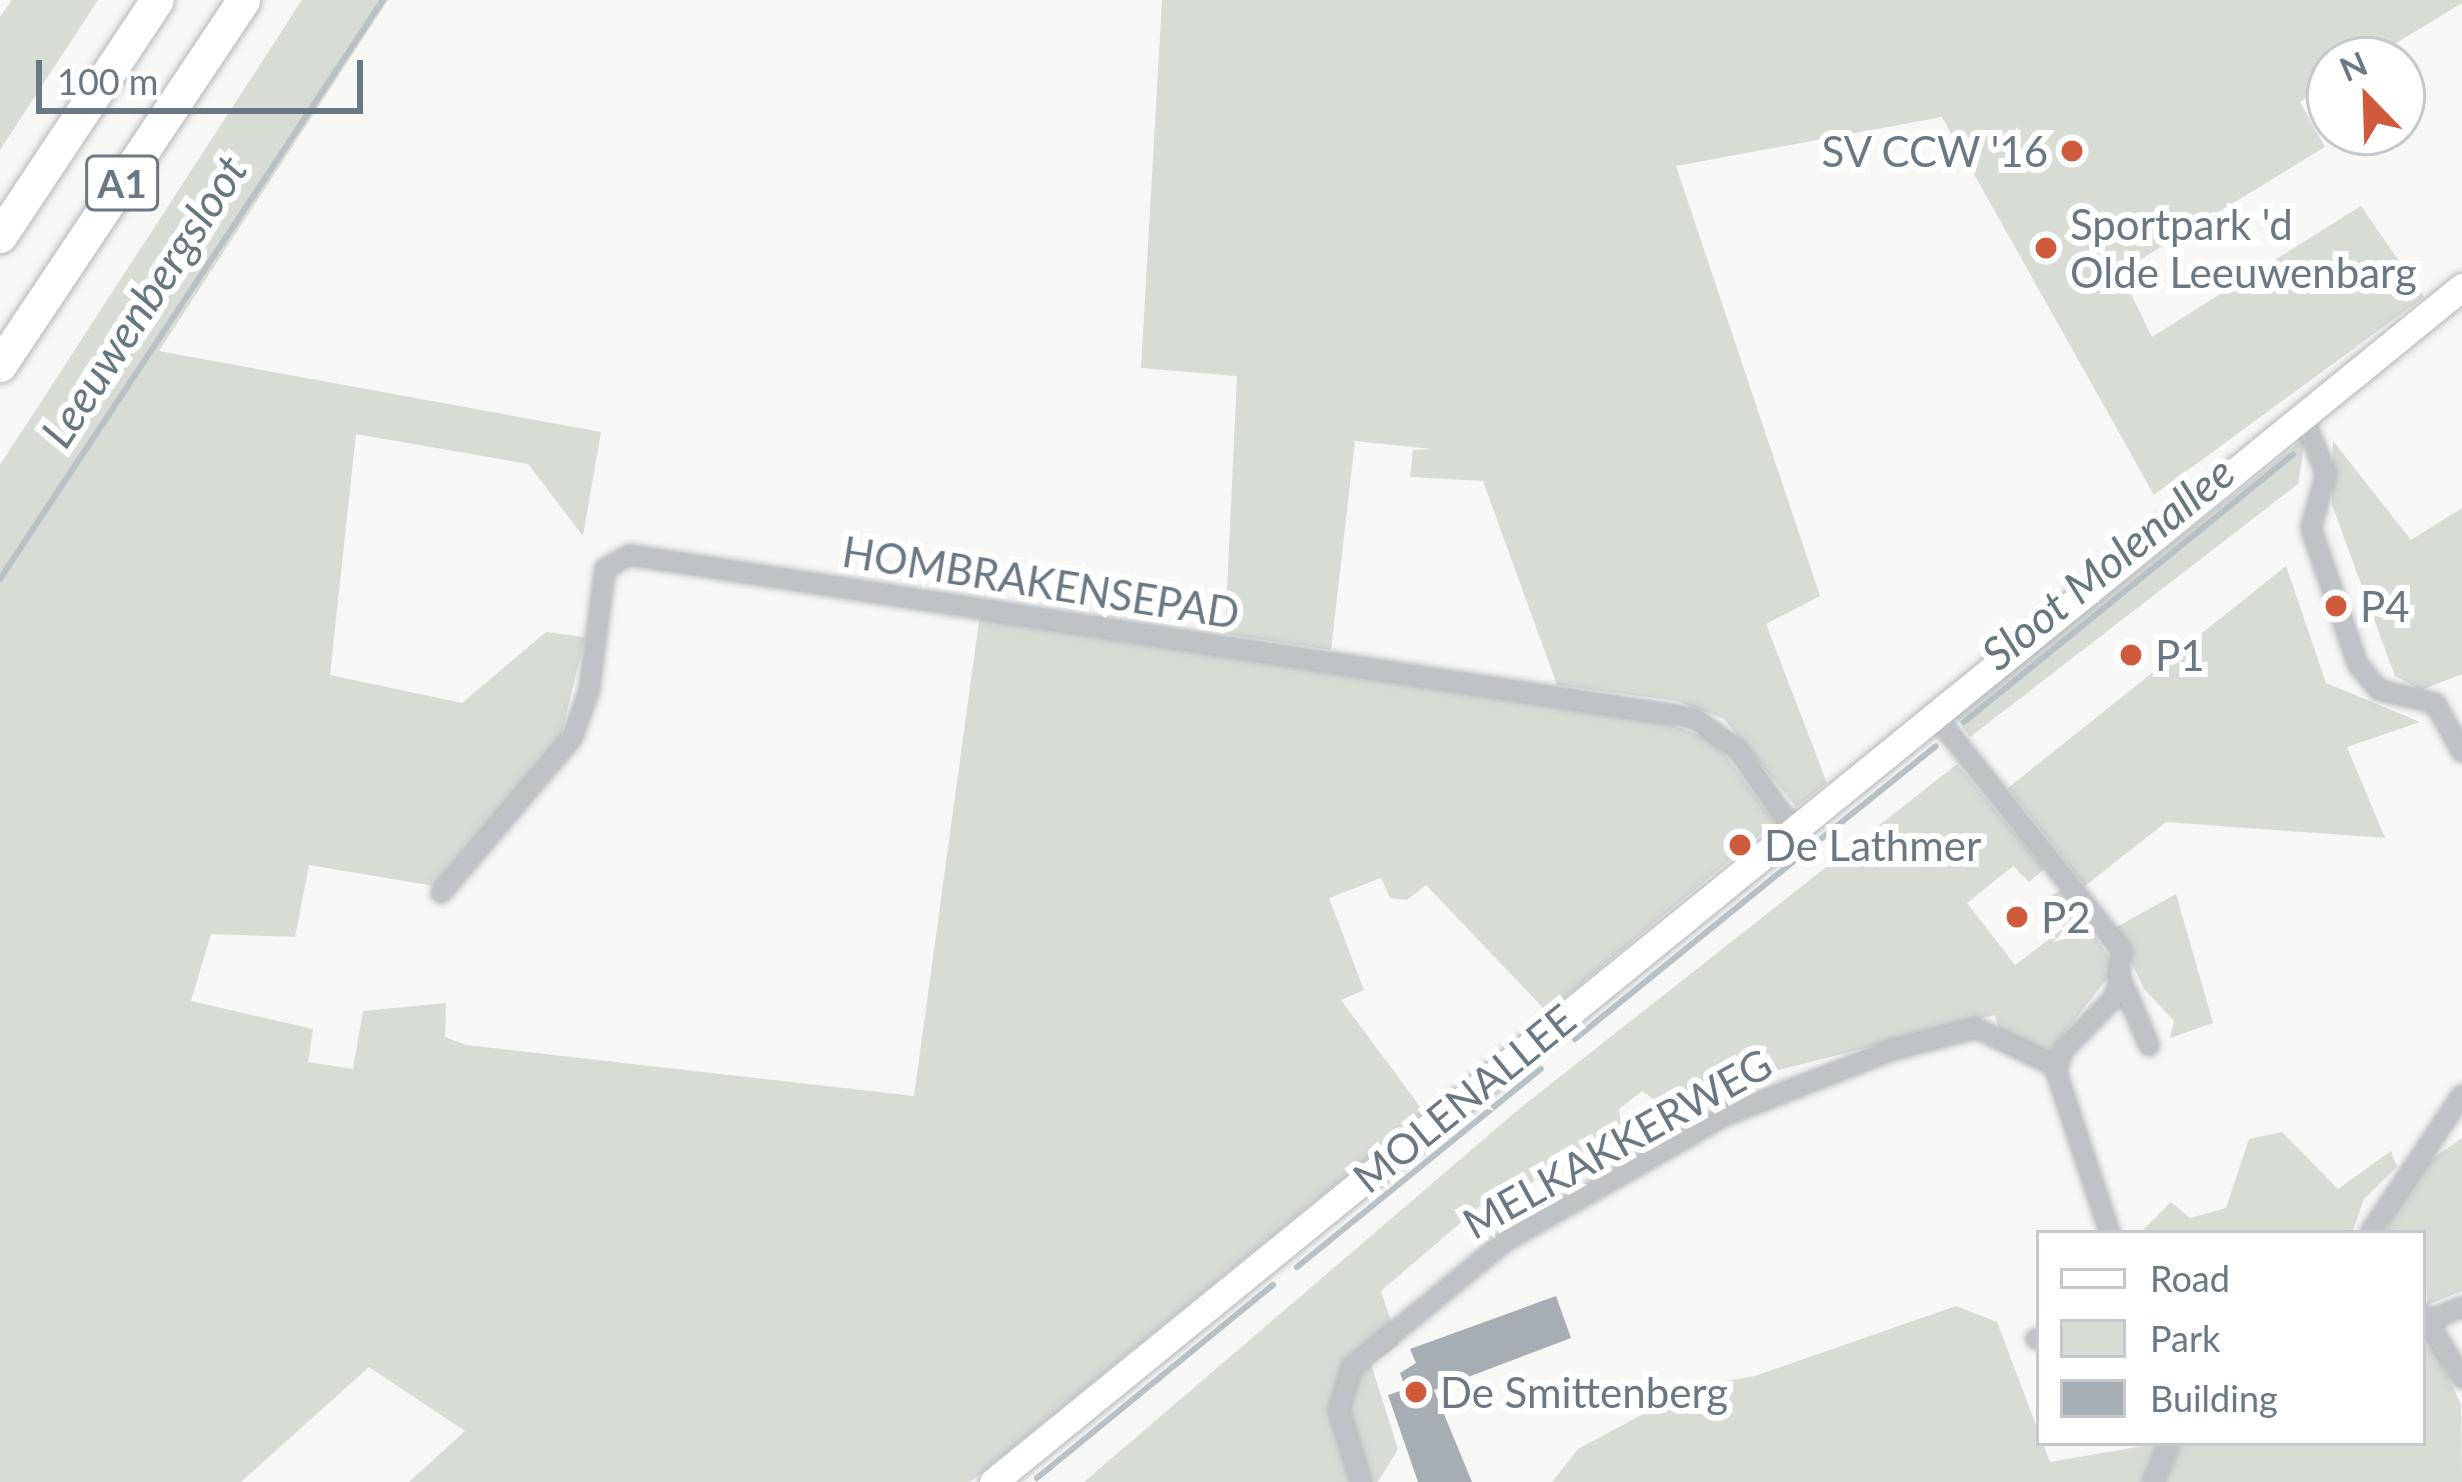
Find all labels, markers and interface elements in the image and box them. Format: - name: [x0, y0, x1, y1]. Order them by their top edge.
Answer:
- scale bar: [42, 36, 369, 110]
- north arrow: [2306, 36, 2426, 156]
- text: N: [2334, 42, 2373, 89]
- text: 100 m: [57, 59, 158, 103]
- place label: SV CCW '16: [1820, 126, 2048, 176]
- marker: SV CCW '16: [2059, 138, 2085, 164]
- water label: Leeuwenbergsloot: [30, 145, 258, 457]
- road number: A1: [83, 150, 161, 216]
- place label: Sportpark 'd Olde Leeuwenbarg: [2070, 199, 2417, 298]
- marker: Sportpark 'd Olde Leeuwenbarg: [2033, 235, 2059, 261]
- water label: Sloot Molenallee: [1971, 445, 2245, 681]
- street label: HOMBRAKENSEPAD: [839, 526, 1243, 638]
- place label: P4: [2360, 581, 2410, 631]
- marker: P4: [2323, 593, 2349, 619]
- place label: P1: [2155, 630, 2205, 680]
- marker: P1: [2118, 642, 2144, 668]
- place label: De Lathmer: [1764, 820, 1981, 870]
- marker: De Lathmer: [1727, 832, 1753, 858]
- place label: P2: [2041, 892, 2091, 942]
- marker: P2: [2004, 904, 2030, 930]
- street label: MOLENALLEE: [1343, 993, 1585, 1203]
- street label: MELKAKKERWEG: [1454, 1037, 1780, 1249]
- legend: [2036, 1230, 2426, 1446]
- text: Road: [2150, 1256, 2230, 1300]
- text: Park: [2150, 1316, 2220, 1360]
- place label: De Smittenberg: [1440, 1367, 1728, 1417]
- text: Building: [2150, 1376, 2278, 1420]
- marker: De Smittenberg: [1403, 1379, 1429, 1405]

